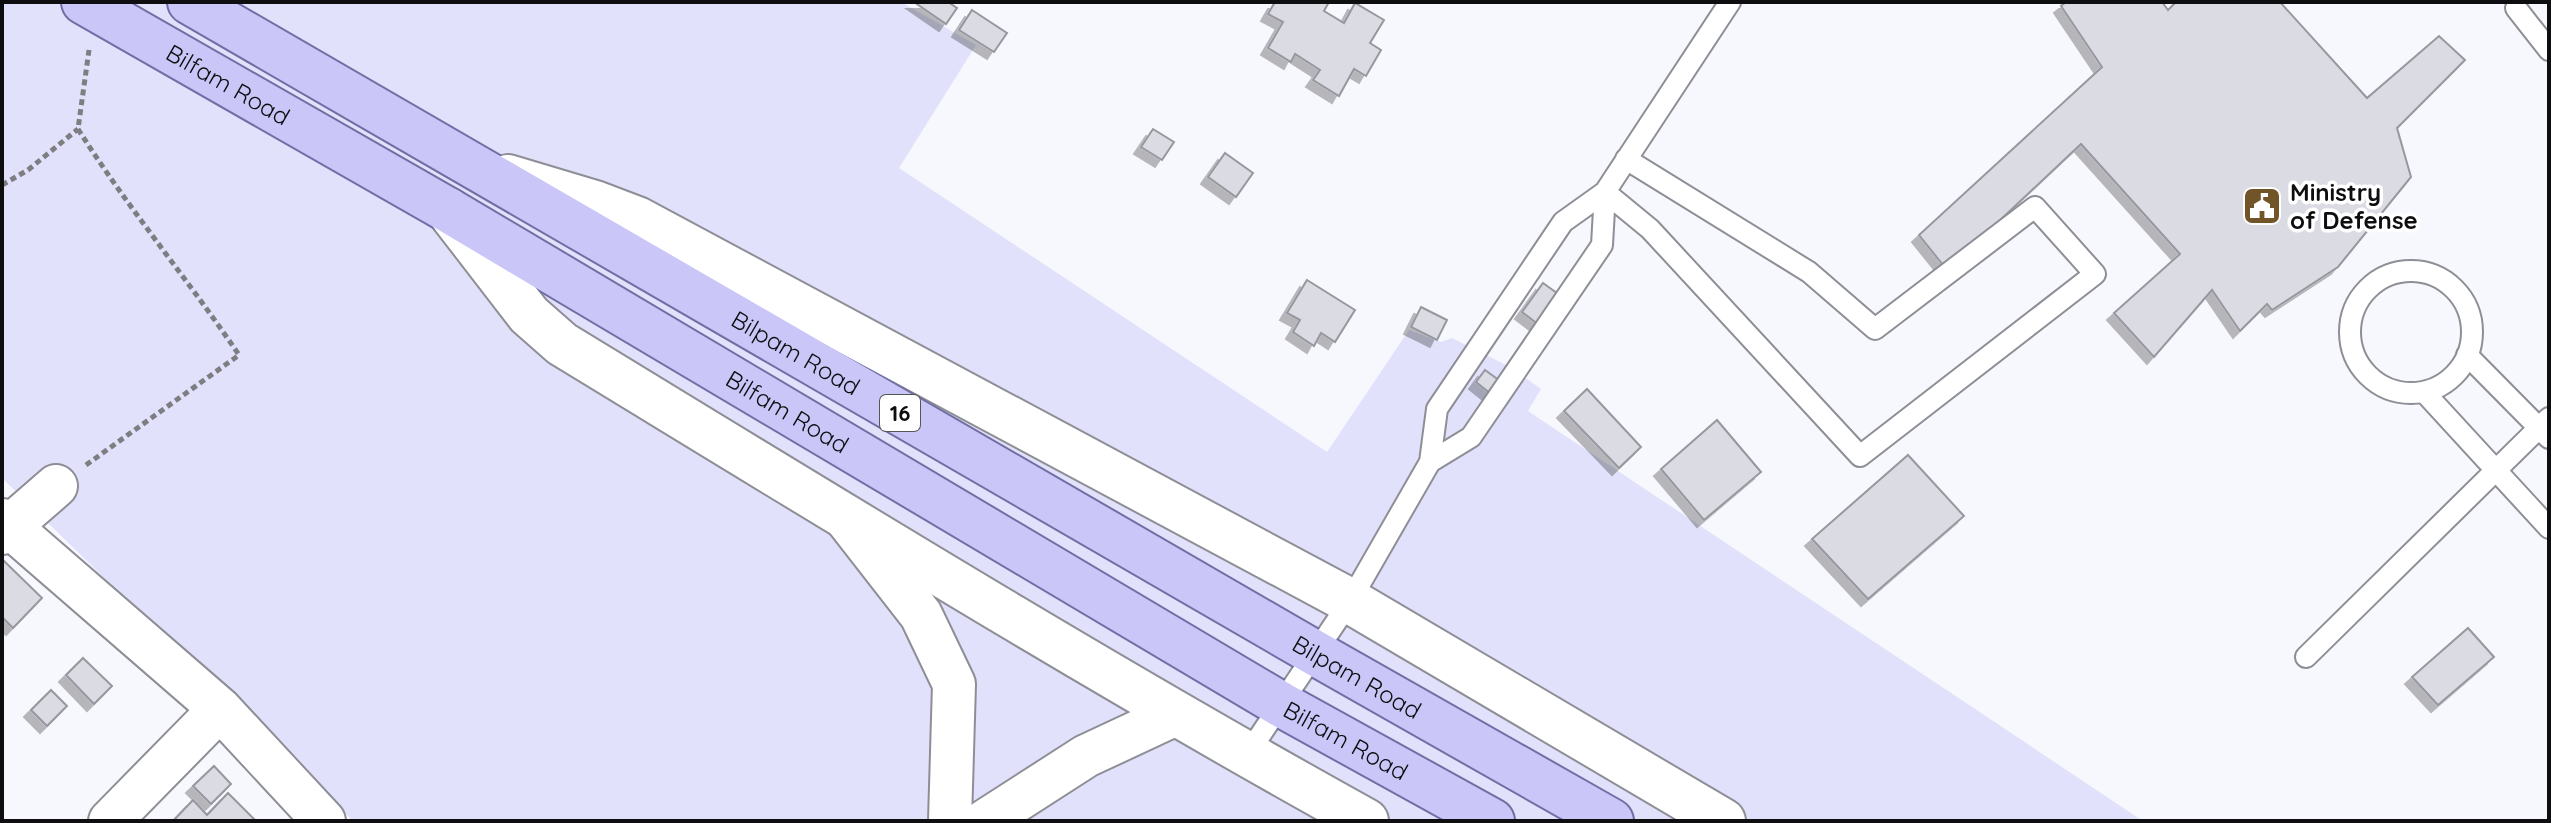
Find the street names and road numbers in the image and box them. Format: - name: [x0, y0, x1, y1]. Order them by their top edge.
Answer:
- street label: Bilfam Road: [161, 37, 295, 131]
- street label: Bilpam Road: [726, 304, 865, 401]
- street label: Bilfam Road: [721, 363, 854, 459]
- road number: 16: [880, 395, 920, 431]
- street label: Bilpam Road: [1287, 628, 1427, 725]
- street label: Bilfam Road: [1278, 694, 1413, 787]

